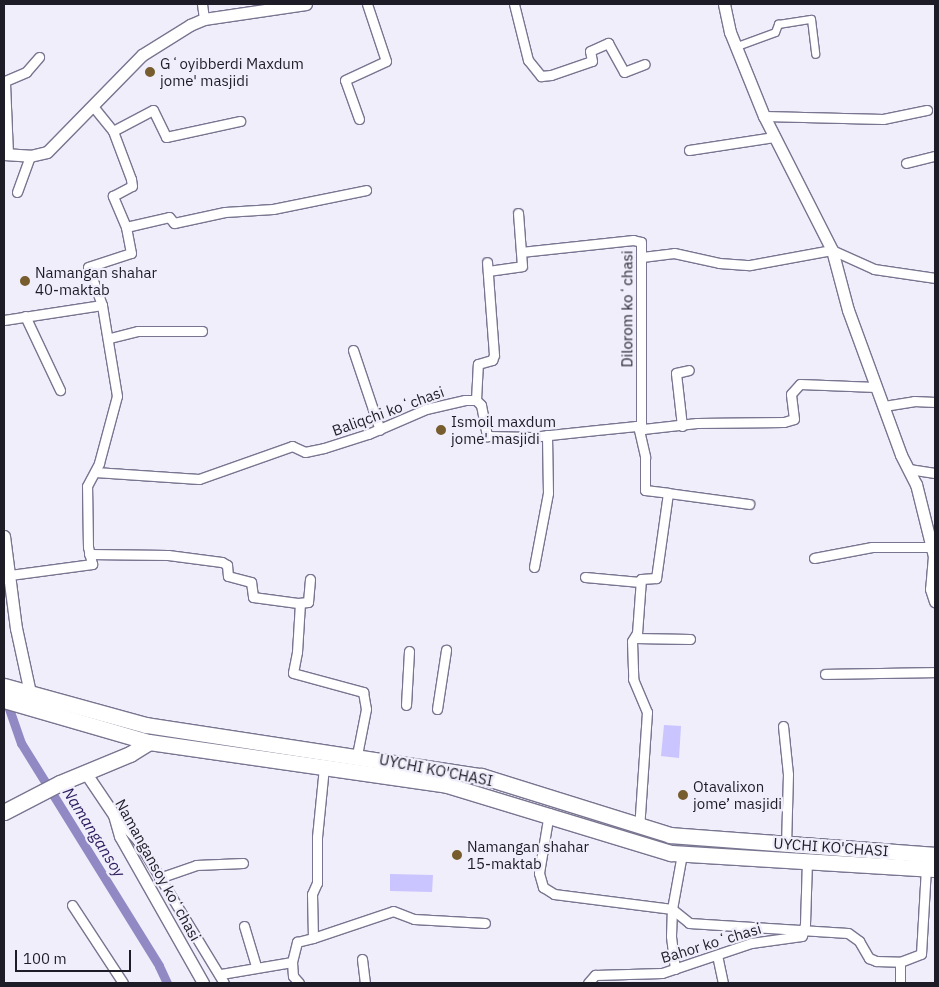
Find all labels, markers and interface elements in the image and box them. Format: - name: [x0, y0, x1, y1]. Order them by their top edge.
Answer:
- place label: Gʻoyibberdi Maxdum jome' masjidi: [160, 54, 304, 89]
- marker: Gʻoyibberdi Maxdum jome' masjidi: [144, 66, 156, 78]
- street label: Dilorom koʻchasi: [618, 251, 636, 367]
- place label: Namangan shahar 40-maktab: [35, 263, 157, 298]
- marker: Namangan shahar 40-maktab: [19, 275, 31, 287]
- street label: Baliqchi koʻchasi: [330, 382, 446, 440]
- place label: Ismoil maxdum jome' masjidi: [451, 412, 556, 447]
- marker: Ismoil maxdum jome' masjidi: [435, 424, 447, 436]
- street label: UYCHI KO'CHASI: [378, 750, 494, 790]
- place label: Otavalixon jome’ masjidi: [693, 777, 782, 812]
- water label: Namangansoy: [59, 783, 129, 881]
- marker: Otavalixon jome’ masjidi: [677, 789, 689, 801]
- street label: Namangansoy koʻchasi: [111, 796, 205, 944]
- street label: UYCHI KO'CHASI: [773, 834, 889, 860]
- place label: Namangan shahar 15-maktab: [467, 837, 589, 872]
- marker: Namangan shahar 15-maktab: [451, 849, 463, 861]
- street label: Bahor koʻchasi: [659, 919, 763, 967]
- scale bar: [18, 940, 134, 972]
- text: 100 m: [23, 949, 67, 968]

